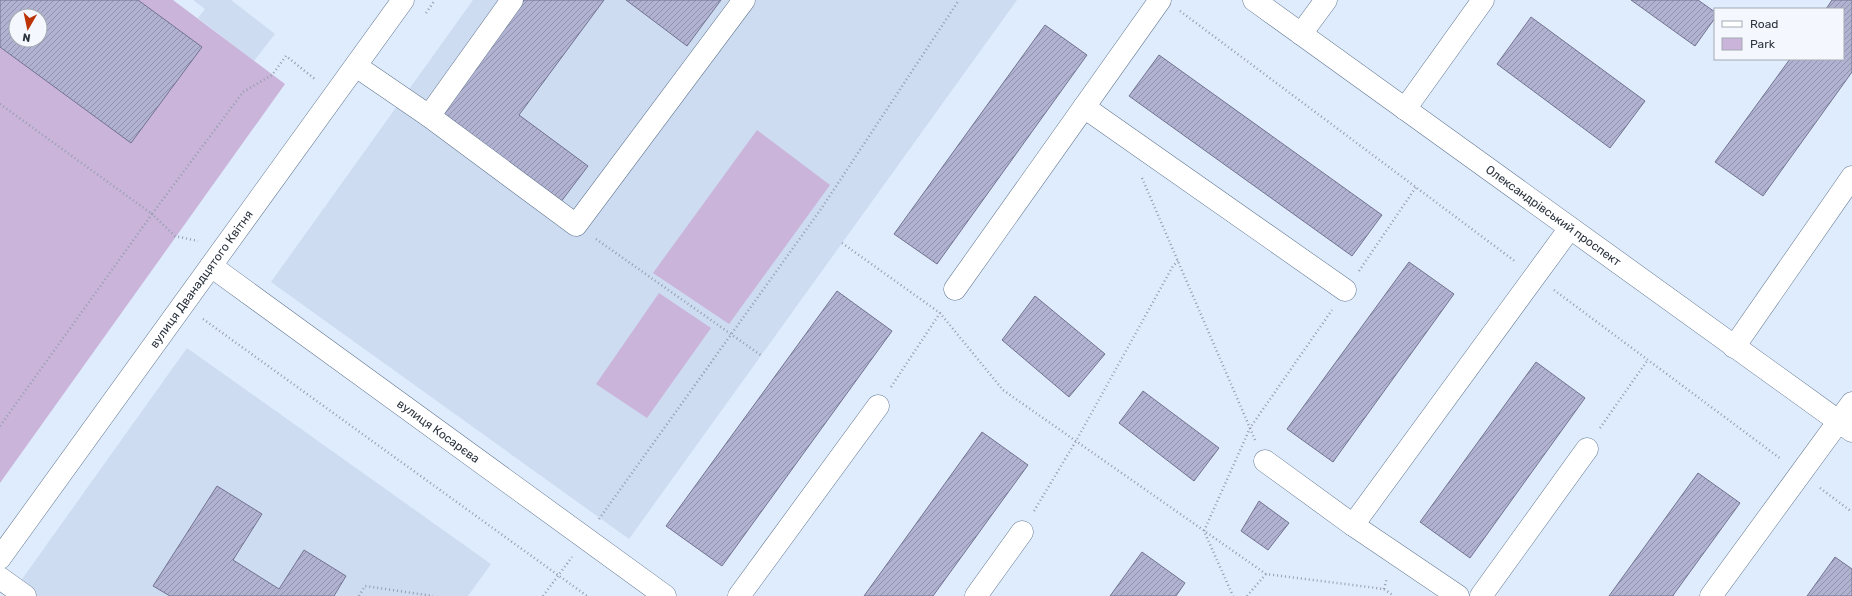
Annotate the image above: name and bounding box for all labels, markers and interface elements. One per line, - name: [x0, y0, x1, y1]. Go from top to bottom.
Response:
- north arrow: [8, 8, 48, 48]
- legend: [1714, 8, 1844, 60]
- text: Road: [1750, 17, 1778, 31]
- text: N: [22, 30, 31, 44]
- text: Park: [1750, 37, 1776, 51]
- street label: Олександрівський проспект: [1483, 162, 1624, 269]
- street label: вулиця Дванадцятого Квітня: [147, 208, 256, 351]
- street label: вулиця Косарєва: [394, 397, 482, 466]

